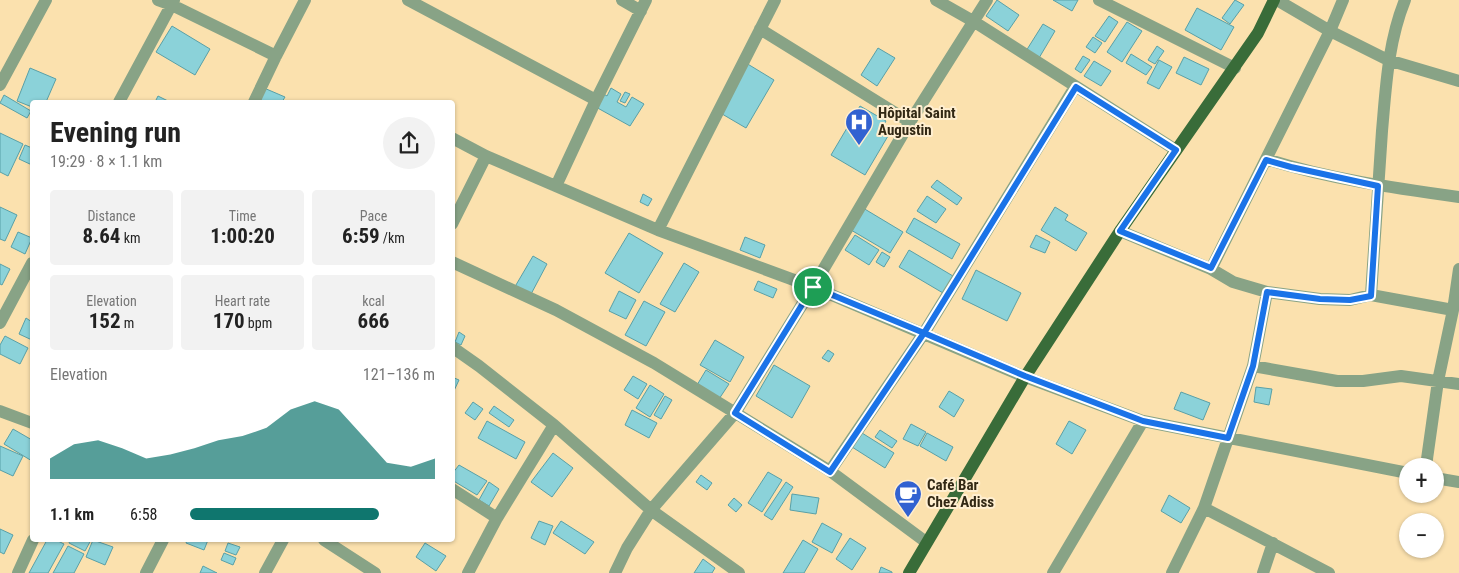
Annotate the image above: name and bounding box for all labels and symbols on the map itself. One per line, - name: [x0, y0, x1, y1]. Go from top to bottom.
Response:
- place label: Hôpital Saint Augustin: [878, 104, 956, 139]
- hospital icon: Hôpital Saint Augustin: [844, 107, 874, 146]
- pin: [792, 266, 834, 308]
- place label: Café Bar Chez Adiss: [927, 476, 994, 511]
- cafe icon: Café Bar Chez Adiss: [893, 479, 923, 518]

